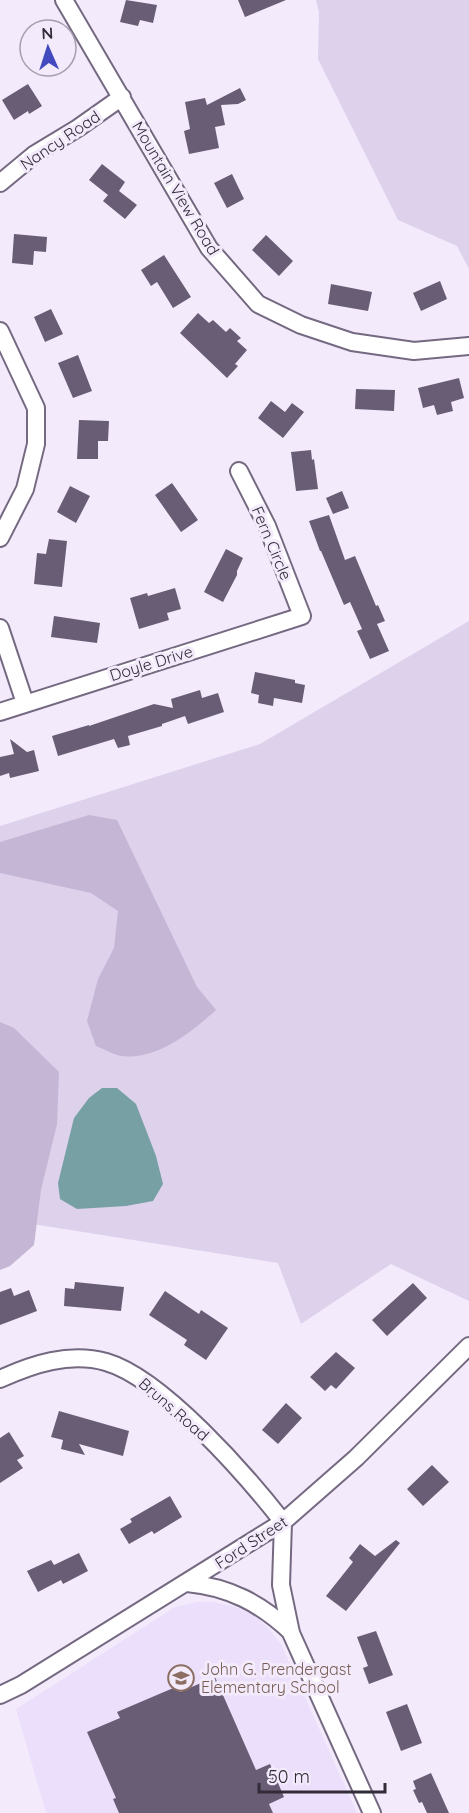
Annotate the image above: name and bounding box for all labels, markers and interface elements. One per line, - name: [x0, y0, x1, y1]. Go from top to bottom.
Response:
- north arrow: [18, 18, 78, 78]
- text: N: [41, 23, 54, 43]
- street label: Nancy Road: [16, 106, 104, 174]
- street label: Mountain View Road: [128, 117, 224, 259]
- street label: Fern Circle: [248, 503, 296, 583]
- street label: Doyle Drive: [107, 641, 195, 685]
- street label: Bruns Road: [135, 1373, 213, 1445]
- street label: Ford Street: [211, 1511, 291, 1573]
- place label: John G. Prendergast Elementary School: [201, 1659, 352, 1697]
- school or university icon: John G. Prendergast Elementary School: [166, 1663, 196, 1693]
- scale bar: [259, 1756, 385, 1794]
- text: 50 m: [268, 1765, 310, 1788]

